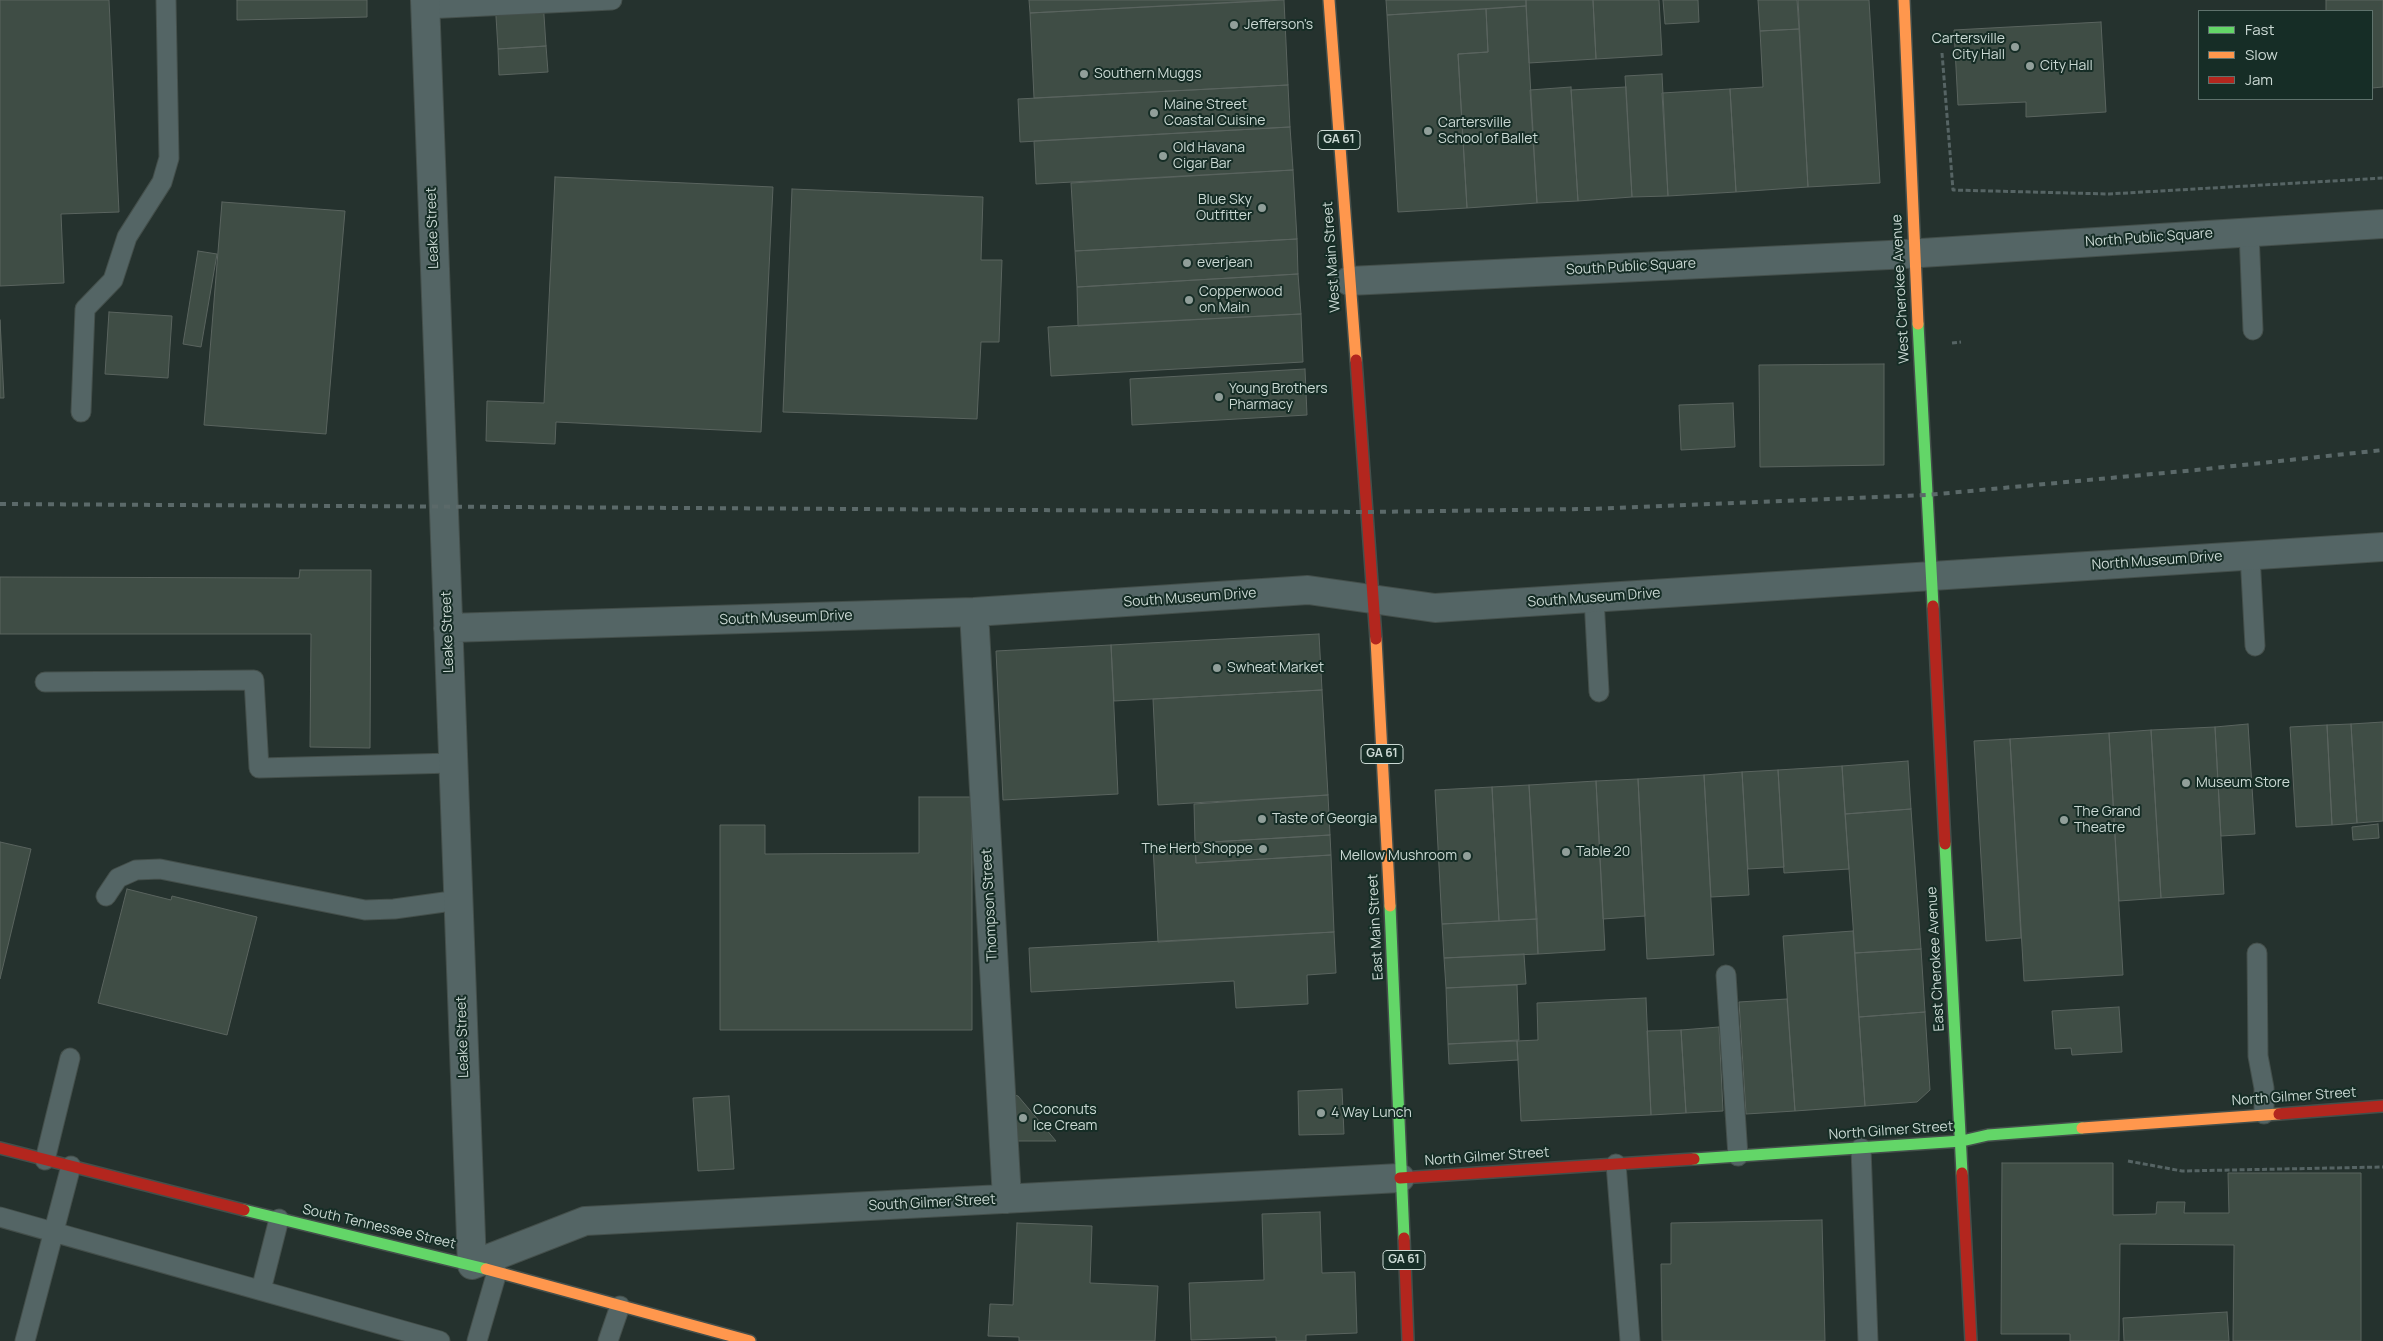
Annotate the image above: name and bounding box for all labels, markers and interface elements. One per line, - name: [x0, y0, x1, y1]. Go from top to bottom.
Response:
- legend: [2198, 10, 2373, 100]
- place label: Jefferson's: [1244, 17, 1313, 33]
- marker: Jefferson's: [1228, 19, 1240, 31]
- text: Fast: [2245, 19, 2274, 40]
- place label: Cartersville City Hall: [1932, 31, 2005, 64]
- marker: Cartersville City Hall: [2009, 41, 2021, 53]
- text: Slow: [2245, 44, 2278, 65]
- place label: City Hall: [2040, 58, 2093, 74]
- marker: City Hall: [2024, 60, 2036, 72]
- place label: Southern Muggs: [1094, 66, 1202, 82]
- marker: Southern Muggs: [1078, 68, 1090, 80]
- text: Jam: [2245, 69, 2273, 90]
- place label: Maine Street Coastal Cuisine: [1164, 97, 1266, 130]
- marker: Maine Street Coastal Cuisine: [1148, 107, 1160, 119]
- place label: Cartersville School of Ballet: [1438, 115, 1538, 148]
- marker: Cartersville School of Ballet: [1422, 125, 1434, 137]
- road number: GA 61: [1318, 130, 1360, 150]
- place label: Old Havana Cigar Bar: [1173, 140, 1245, 172]
- marker: Old Havana Cigar Bar: [1157, 150, 1169, 162]
- street label: Leake Street: [423, 187, 443, 269]
- place label: Blue Sky Outfitter: [1196, 192, 1252, 224]
- street label: West Main Street: [1320, 201, 1344, 313]
- marker: Blue Sky Outfitter: [1256, 202, 1268, 214]
- street label: West Cherokee Avenue: [1889, 214, 1913, 364]
- street label: North Public Square: [2085, 225, 2213, 251]
- place label: everjean: [1197, 255, 1253, 271]
- street label: South Public Square: [1566, 255, 1696, 279]
- marker: everjean: [1181, 257, 1193, 269]
- place label: Copperwood on Main: [1199, 284, 1282, 316]
- marker: Copperwood on Main: [1183, 294, 1195, 306]
- place label: Young Brothers Pharmacy: [1229, 381, 1328, 414]
- marker: Young Brothers Pharmacy: [1213, 391, 1225, 403]
- street label: North Museum Drive: [2091, 548, 2223, 574]
- street label: South Museum Drive: [1123, 585, 1257, 611]
- street label: South Museum Drive: [1527, 585, 1661, 611]
- street label: Leake Street: [438, 591, 458, 673]
- street label: South Museum Drive: [719, 607, 853, 629]
- place label: Swheat Market: [1227, 660, 1324, 676]
- marker: Swheat Market: [1211, 662, 1223, 674]
- road number: GA 61: [1361, 744, 1403, 764]
- place label: Museum Store: [2196, 775, 2290, 791]
- marker: Museum Store: [2180, 777, 2192, 789]
- place label: The Grand Theatre: [2074, 804, 2141, 836]
- place label: Taste of Georgia: [1272, 811, 1377, 827]
- marker: Taste of Georgia: [1256, 813, 1268, 825]
- marker: The Grand Theatre: [2058, 814, 2070, 826]
- place label: The Herb Shoppe: [1141, 841, 1253, 857]
- marker: The Herb Shoppe: [1257, 843, 1269, 855]
- place label: Table 20: [1576, 844, 1630, 860]
- marker: Table 20: [1560, 846, 1572, 858]
- street label: Thompson Street: [979, 848, 1001, 962]
- place label: Mellow Mushroom: [1340, 848, 1457, 864]
- marker: Mellow Mushroom: [1461, 850, 1473, 862]
- street label: East Main Street: [1365, 873, 1387, 981]
- street label: East Cherokee Avenue: [1924, 886, 1948, 1032]
- street label: Leake Street: [453, 996, 473, 1078]
- street label: North Gilmer Street: [2231, 1084, 2357, 1110]
- place label: Coconuts Ice Cream: [1033, 1102, 1097, 1134]
- place label: 4 Way Lunch: [1331, 1105, 1412, 1121]
- marker: 4 Way Lunch: [1315, 1107, 1327, 1119]
- marker: Coconuts Ice Cream: [1017, 1112, 1029, 1124]
- street label: North Gilmer Street: [1828, 1118, 1954, 1144]
- street label: North Gilmer Street: [1424, 1144, 1550, 1170]
- street label: South Gilmer Street: [868, 1191, 996, 1215]
- street label: South Tennessee Street: [301, 1201, 457, 1253]
- road number: GA 61: [1383, 1250, 1425, 1270]

